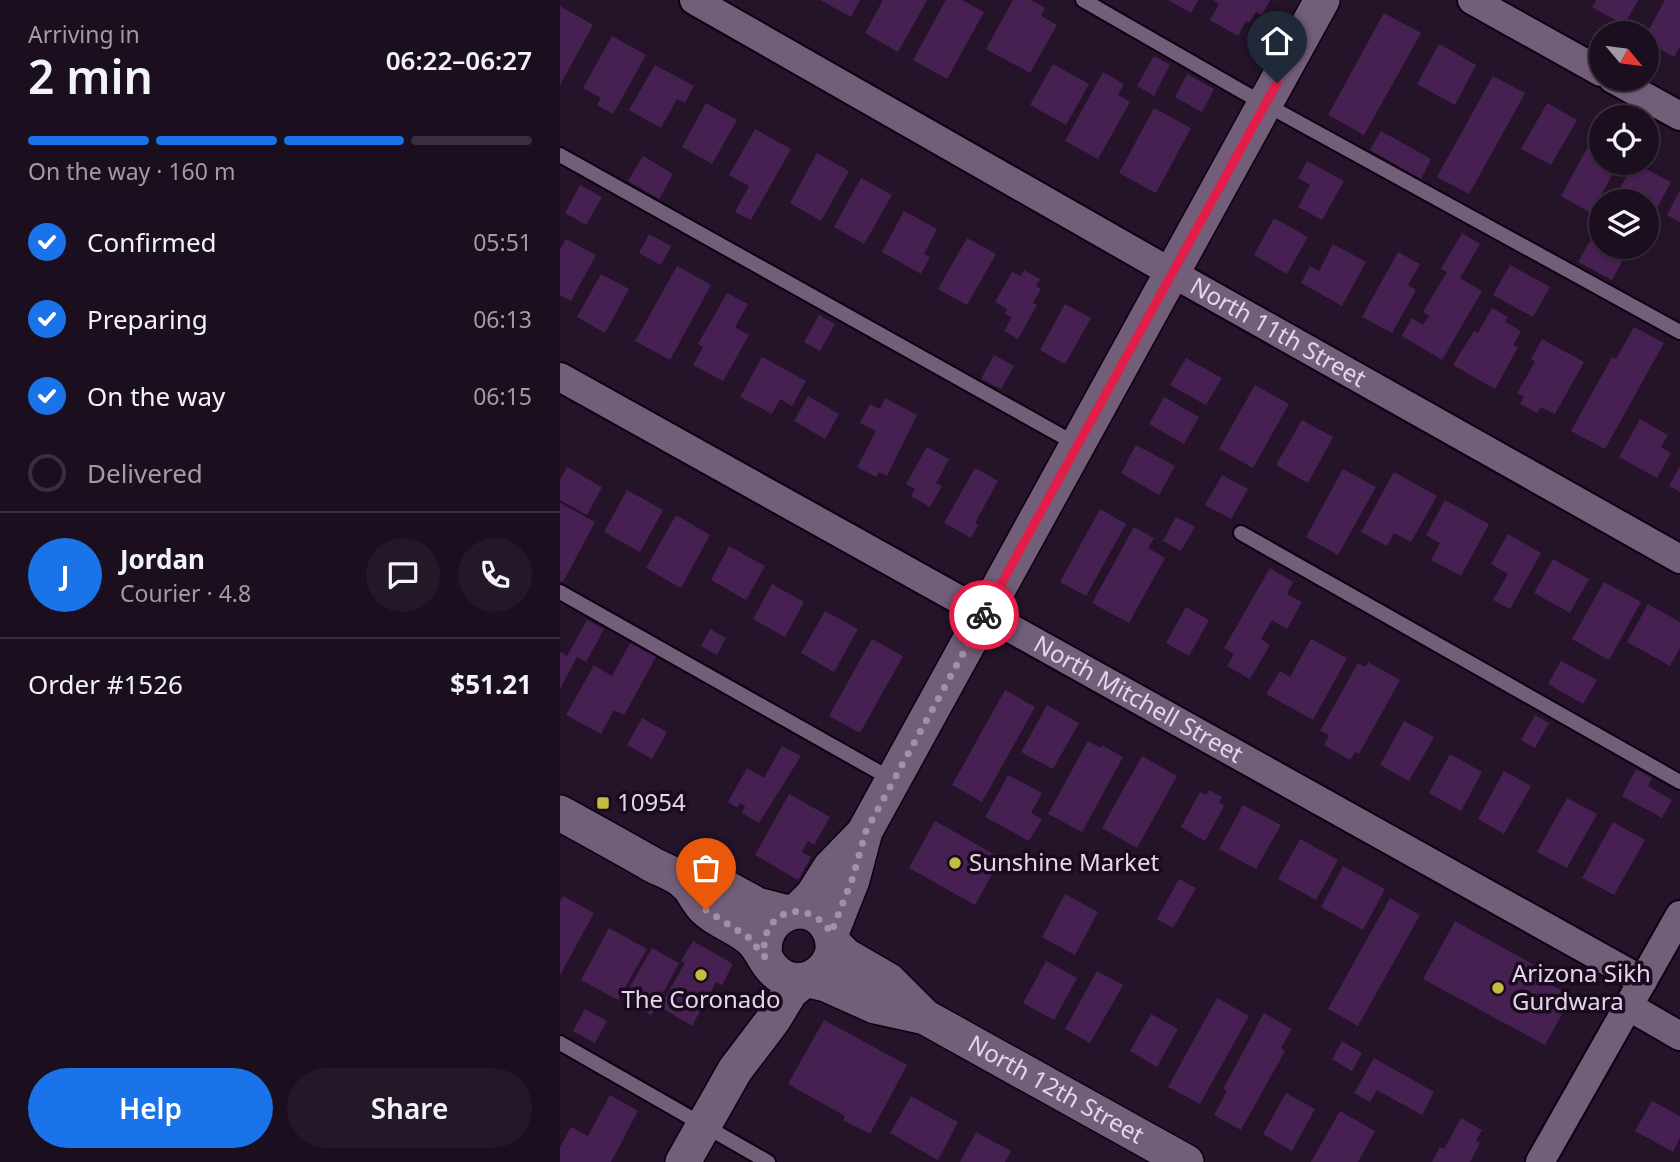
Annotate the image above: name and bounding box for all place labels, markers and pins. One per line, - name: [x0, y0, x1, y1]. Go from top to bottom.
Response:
- pin: [1247, 11, 1307, 83]
- place label: 10954: [617, 785, 686, 818]
- marker: 10954: [595, 795, 611, 811]
- pin: [676, 838, 736, 910]
- place label: Sunshine Market: [969, 845, 1159, 878]
- marker: Sunshine Market: [947, 855, 963, 871]
- place label: Arizona Sikh Gurdwara: [1512, 956, 1651, 1017]
- marker: The Coronado: [693, 967, 709, 983]
- marker: Arizona Sikh Gurdwara: [1490, 980, 1506, 996]
- place label: The Coronado: [621, 982, 781, 1015]

